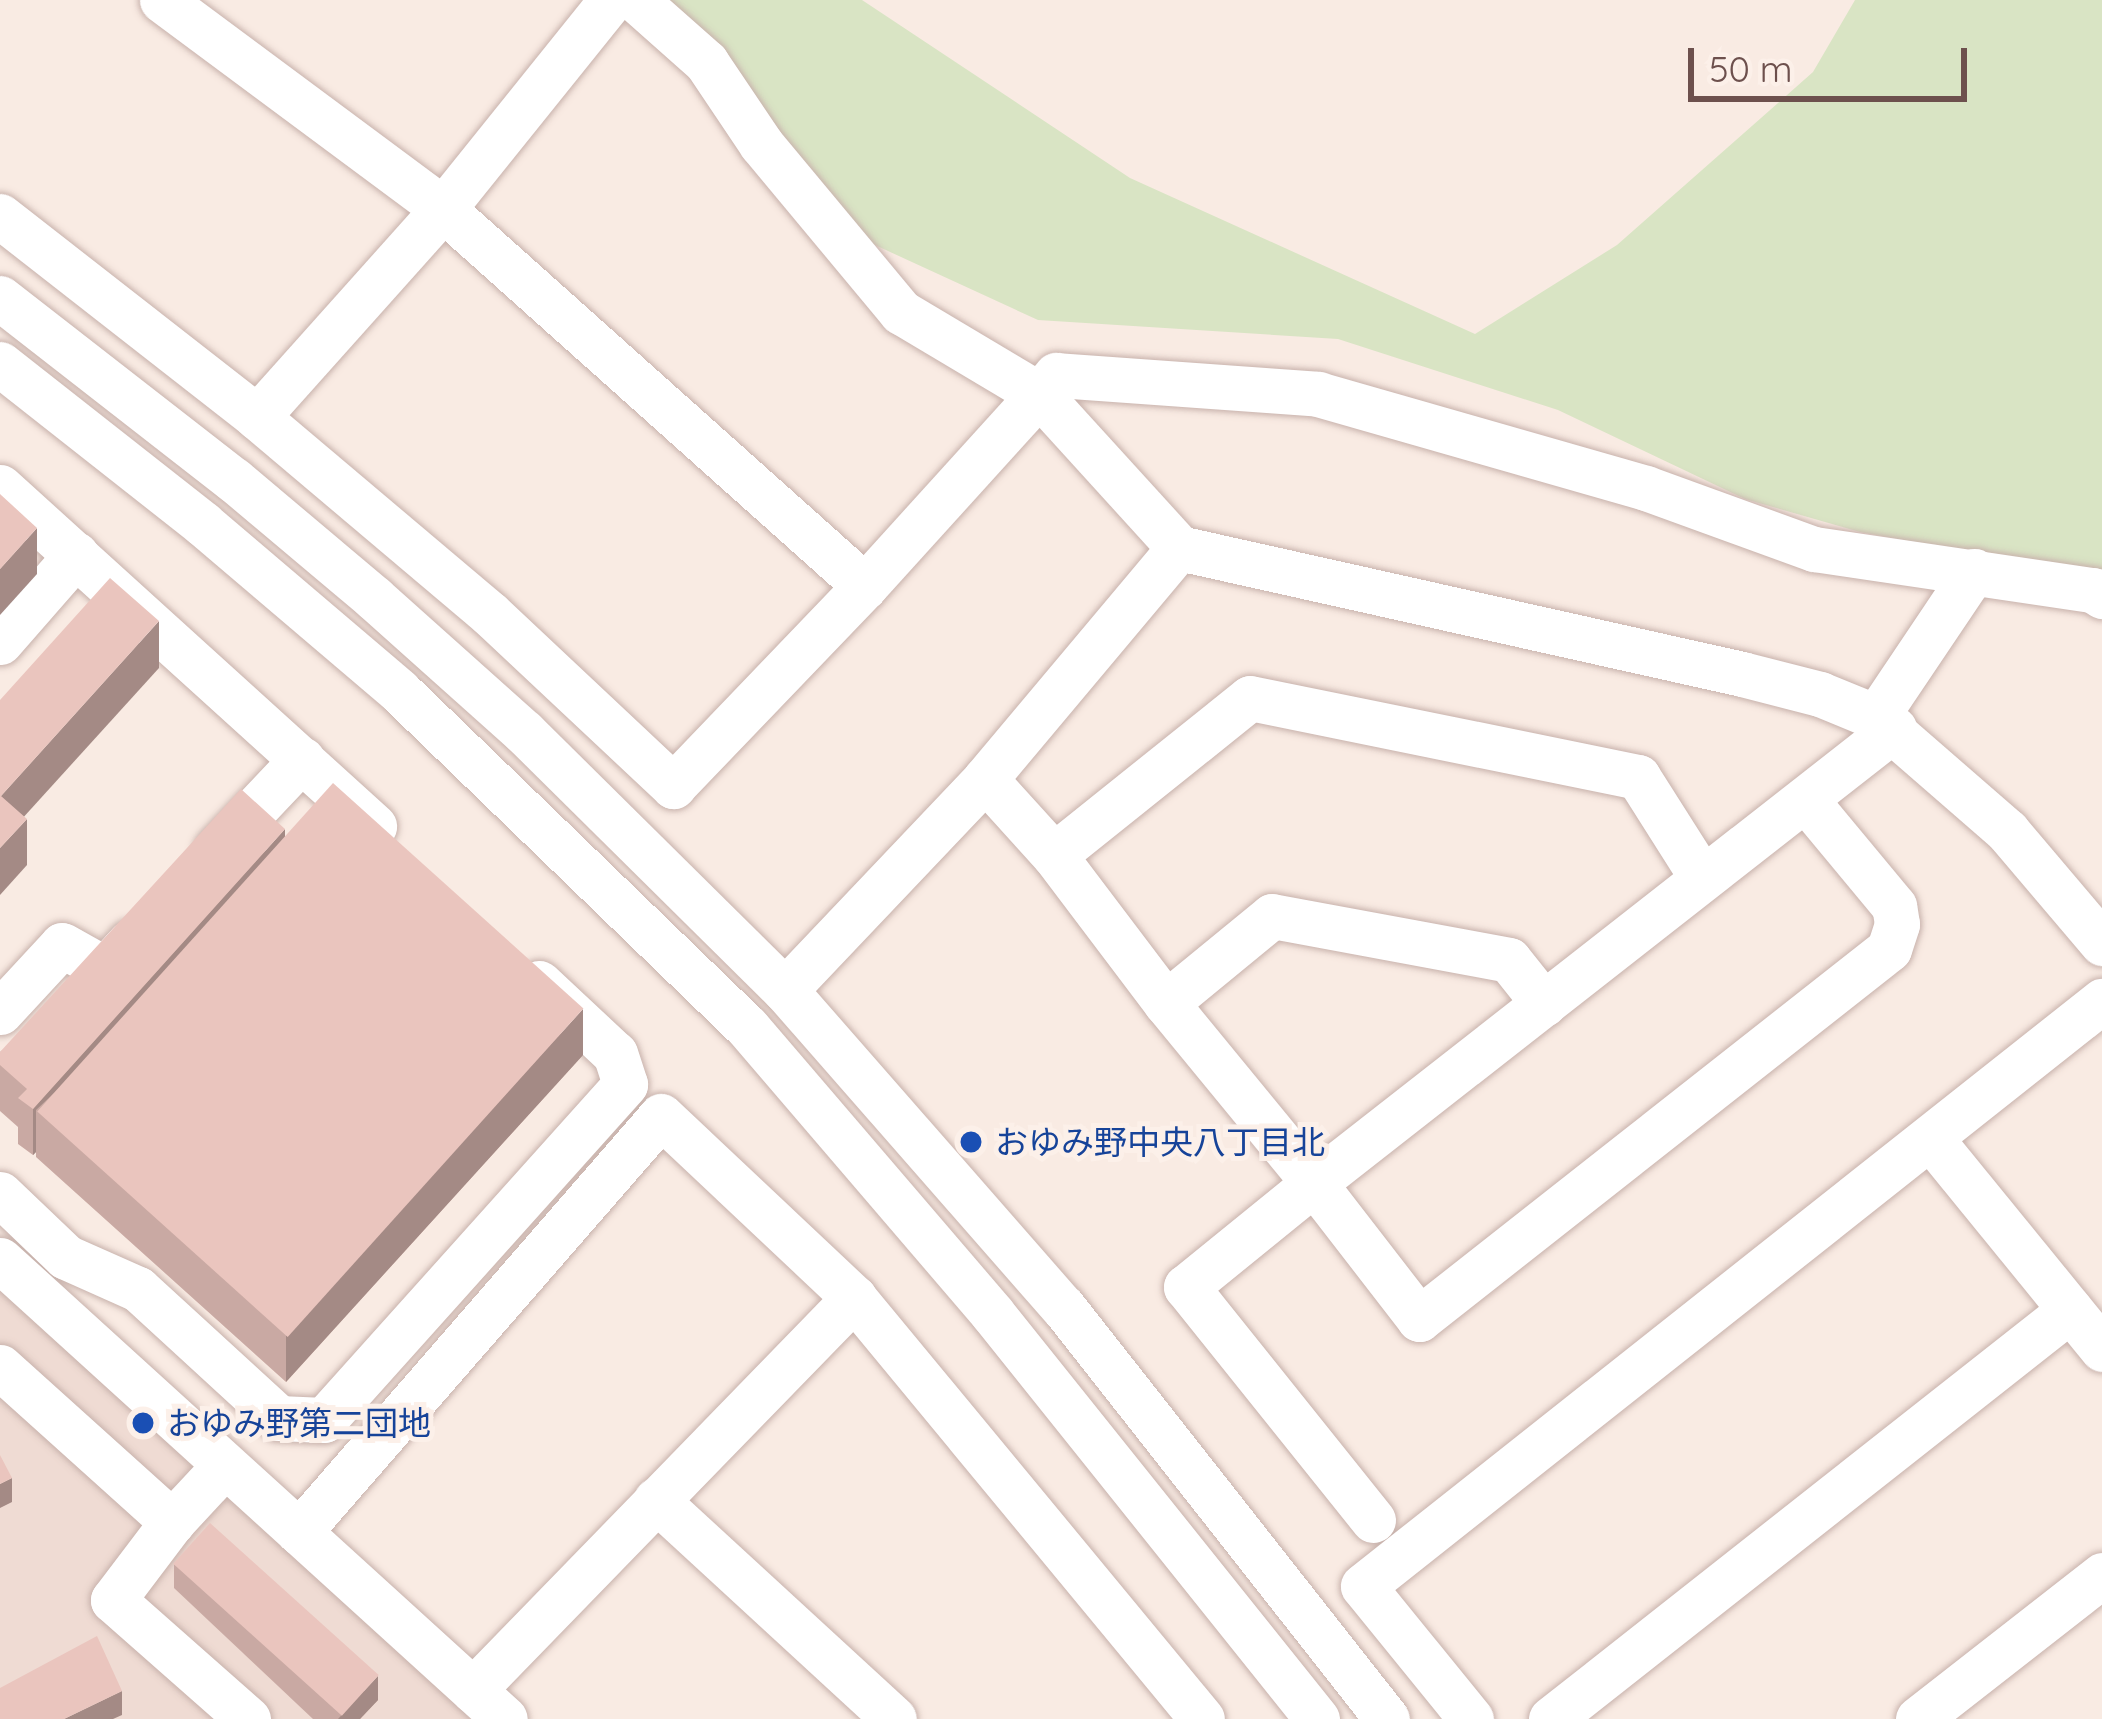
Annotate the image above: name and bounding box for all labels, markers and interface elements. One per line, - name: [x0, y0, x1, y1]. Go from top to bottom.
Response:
- scale bar: [1694, 24, 1973, 98]
- text: 50 m: [1709, 46, 1793, 91]
- place label: おゆみ野中央八丁目北: [995, 1122, 1325, 1162]
- marker: おゆみ野中央八丁目北: [958, 1129, 984, 1155]
- place label: おゆみ野第二団地: [167, 1403, 431, 1443]
- marker: おゆみ野第二団地: [130, 1410, 156, 1436]

